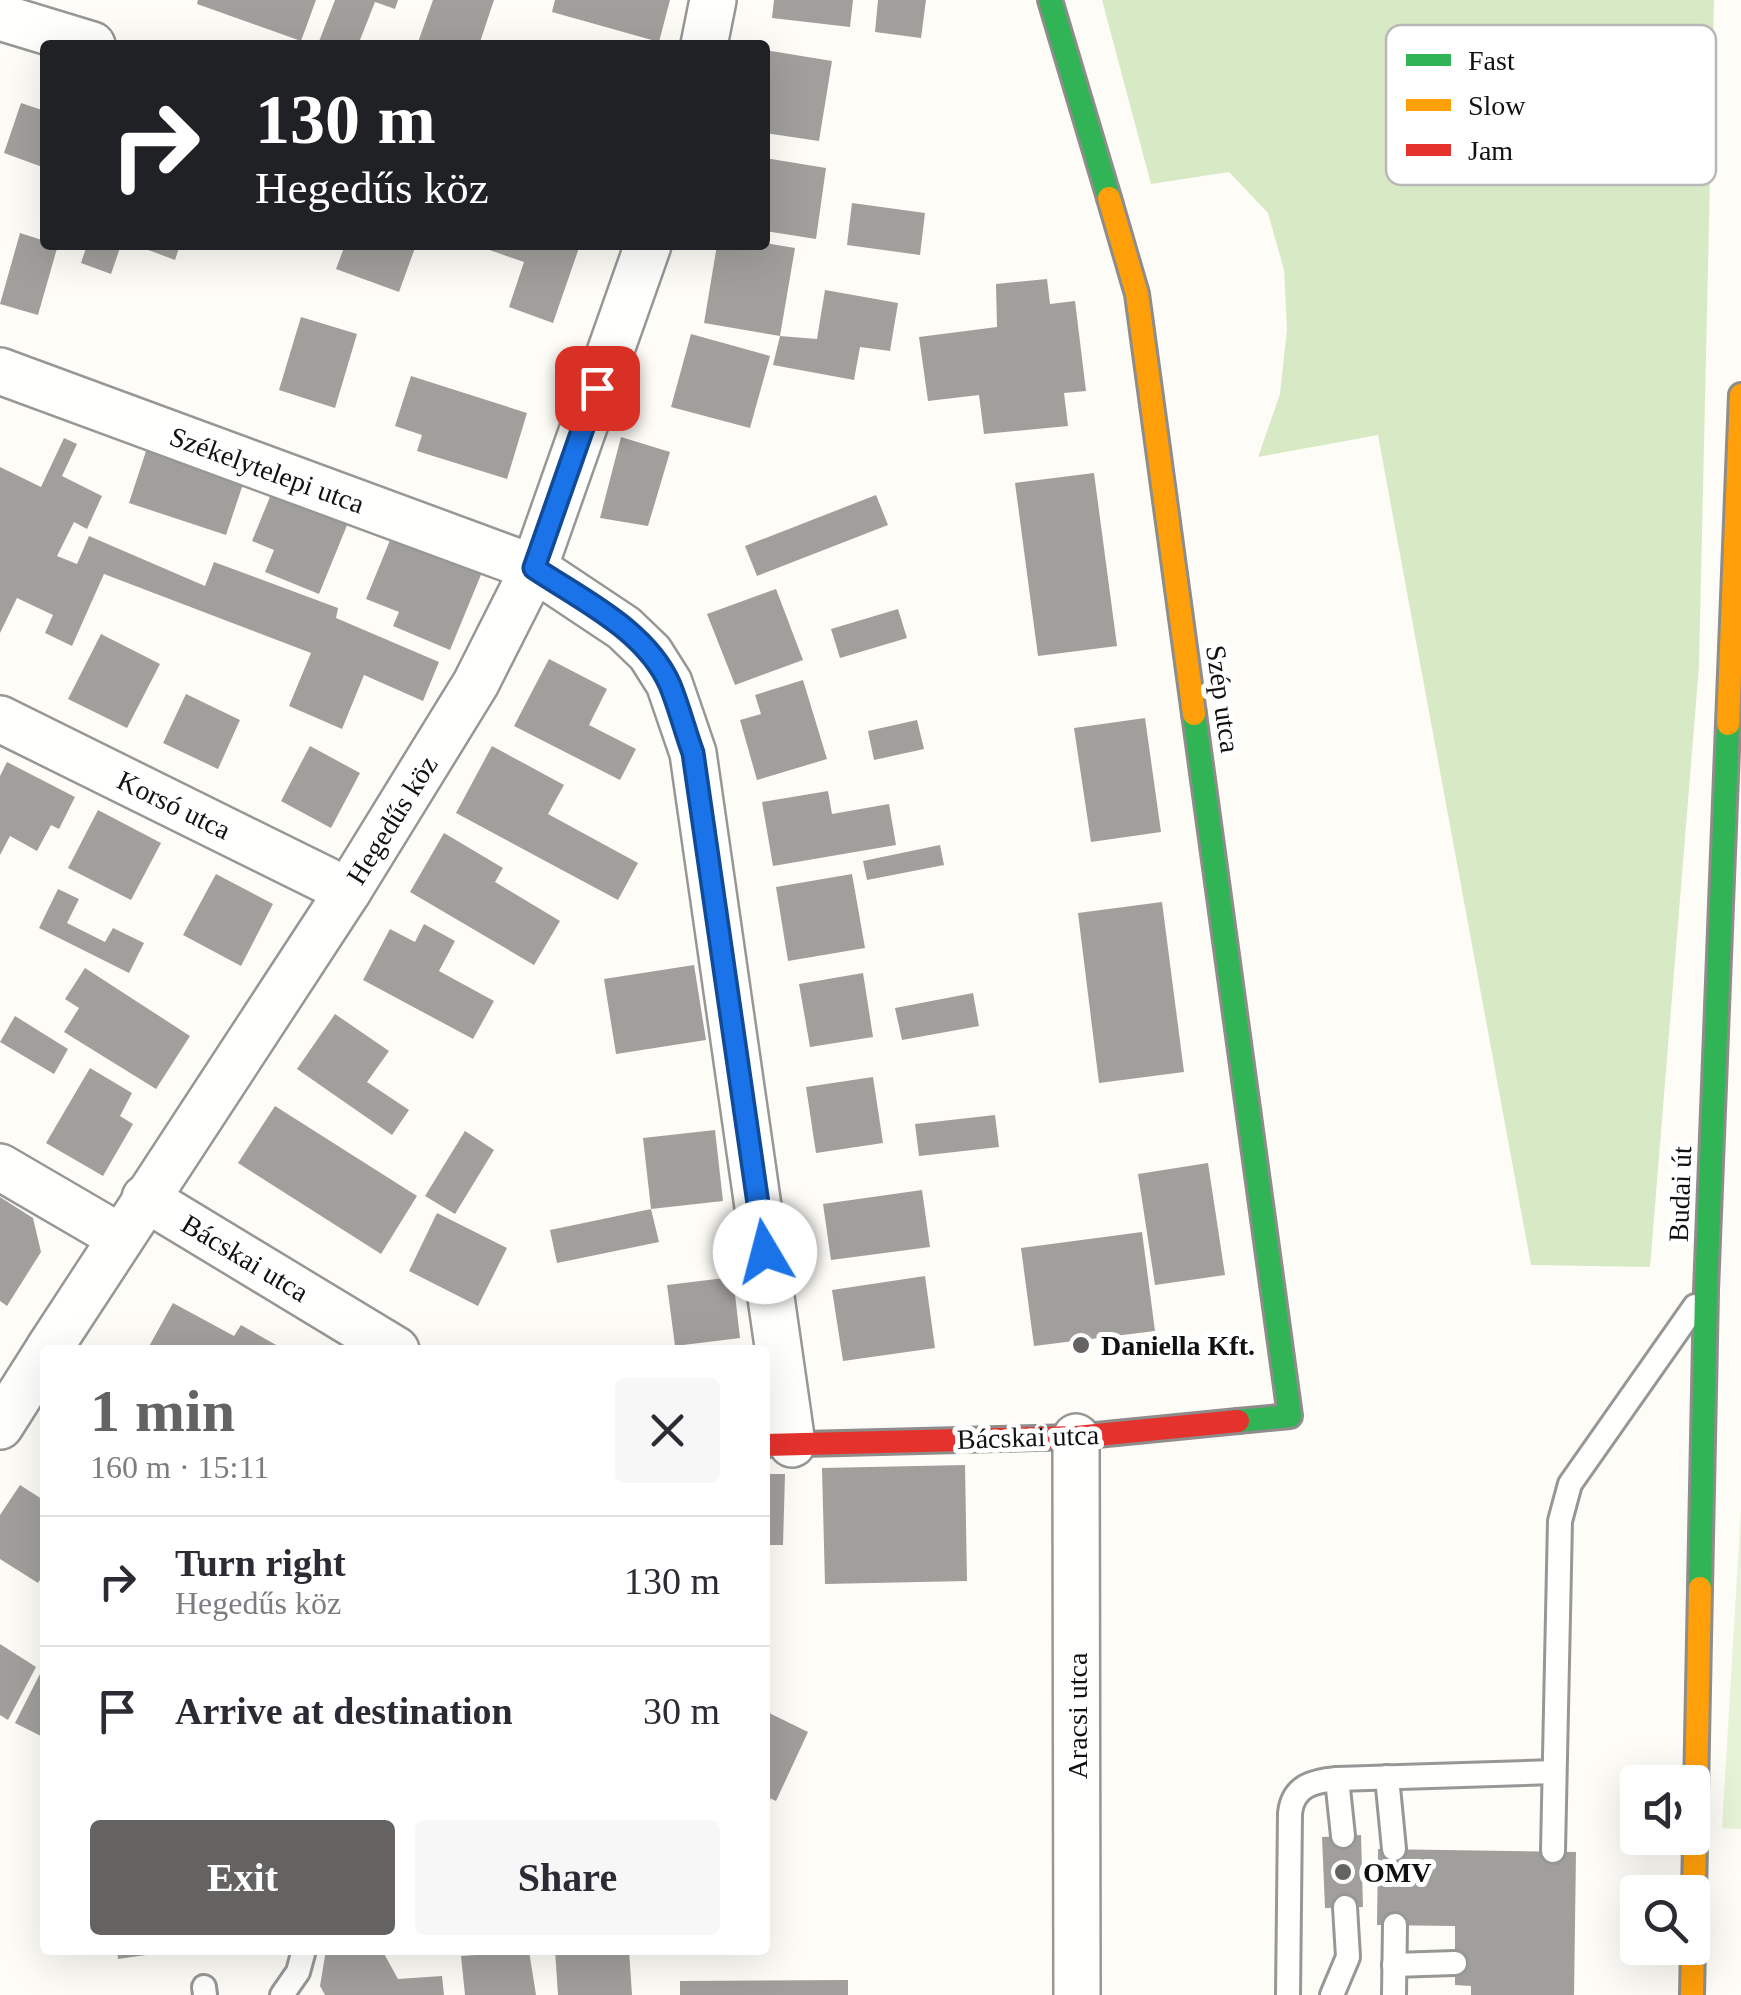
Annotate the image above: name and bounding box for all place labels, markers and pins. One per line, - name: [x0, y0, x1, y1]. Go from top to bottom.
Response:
- pin: [555, 346, 640, 431]
- place label: Daniella Kft.: [1101, 1330, 1255, 1361]
- marker: Daniella Kft.: [1070, 1334, 1092, 1356]
- place label: OMV: [1363, 1857, 1431, 1888]
- marker: OMV: [1332, 1861, 1354, 1883]

